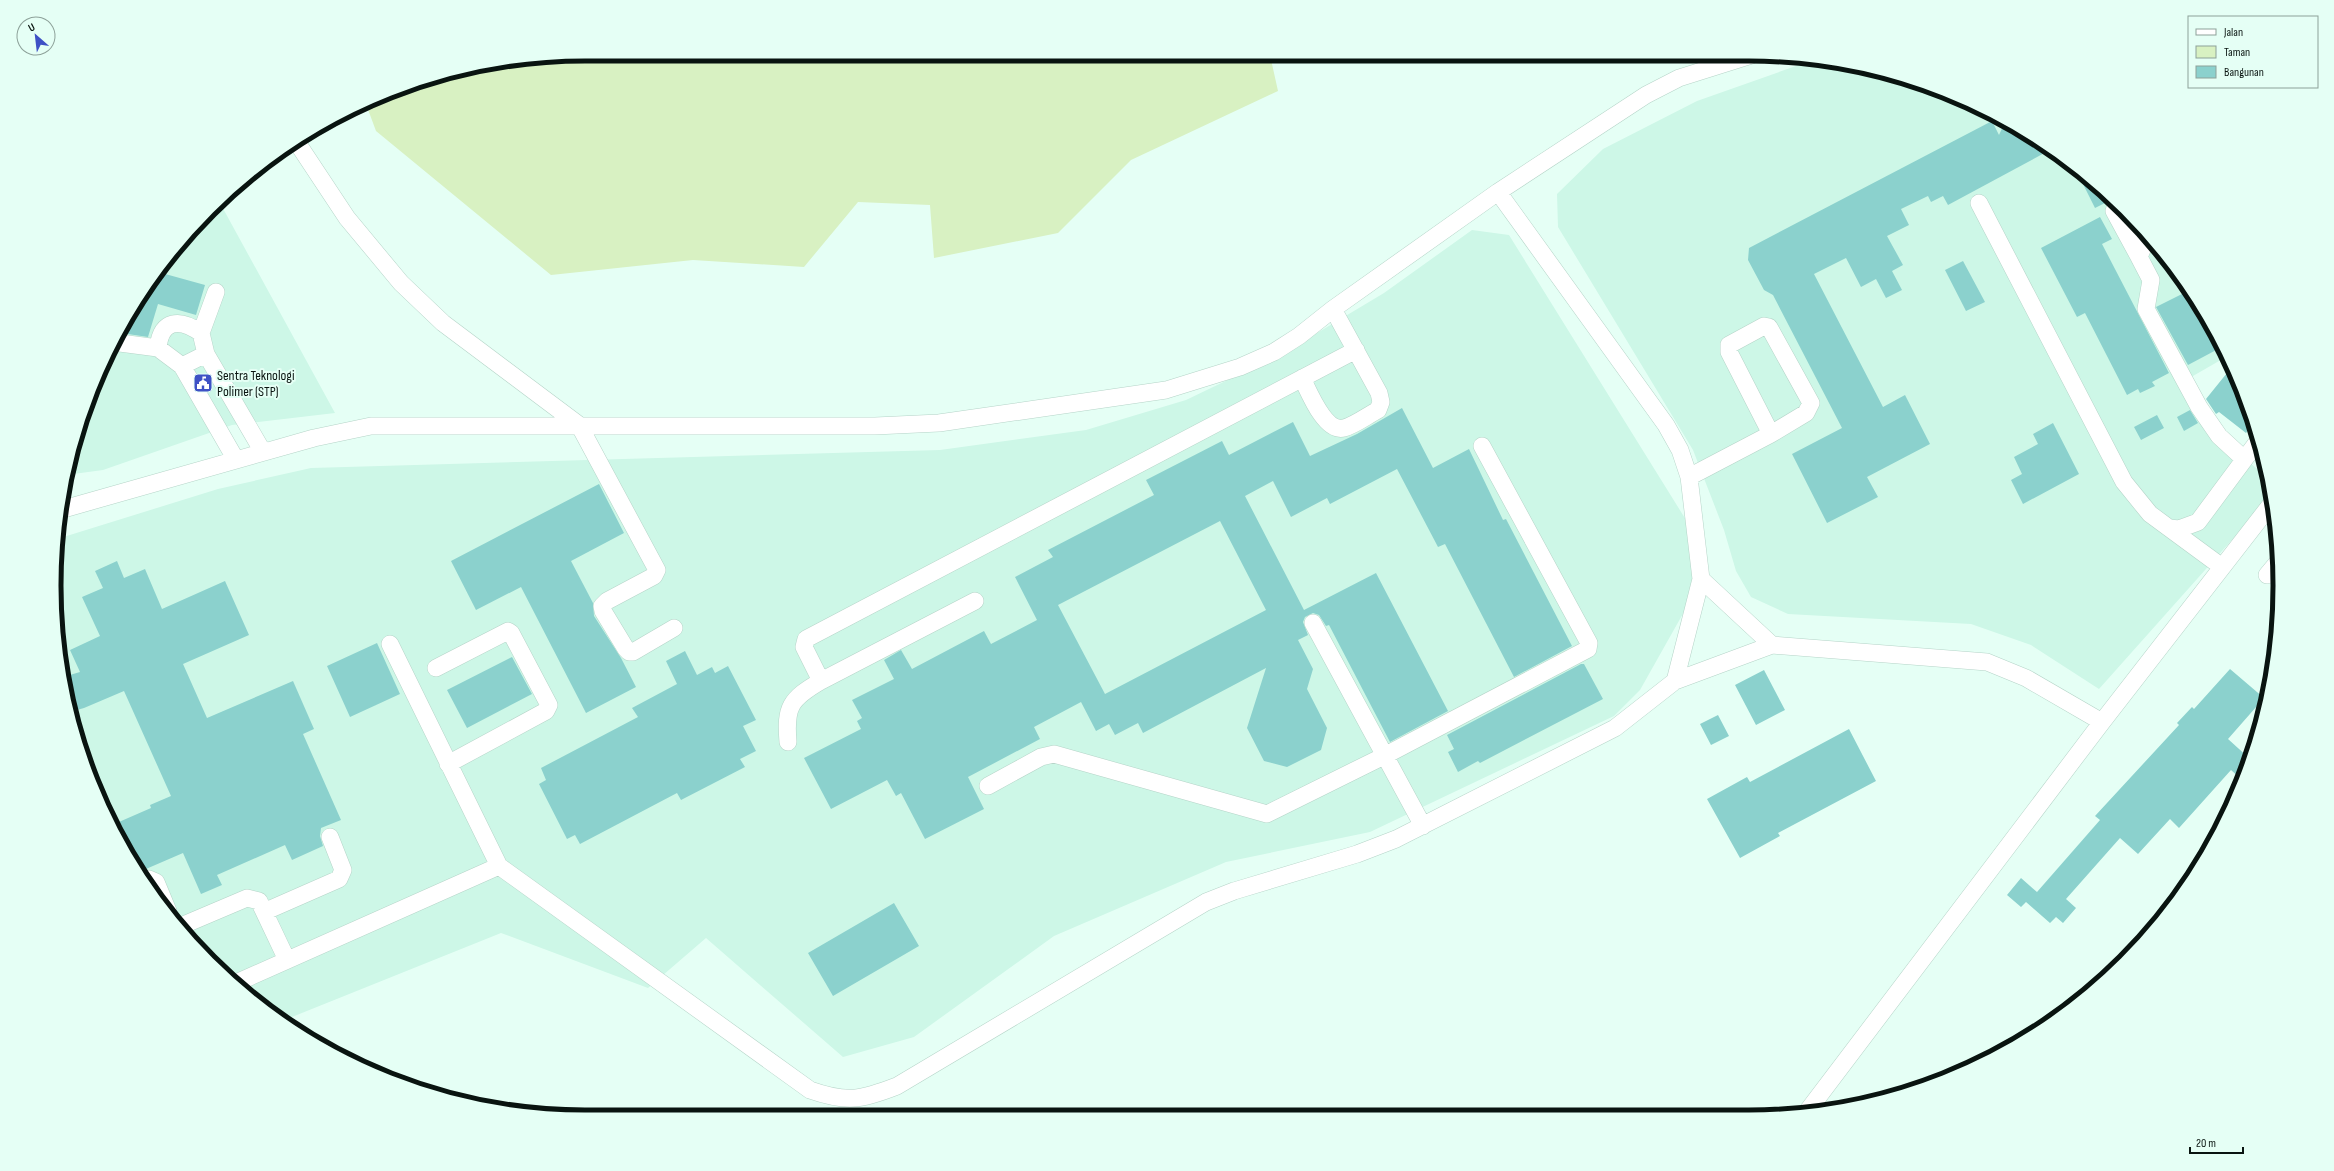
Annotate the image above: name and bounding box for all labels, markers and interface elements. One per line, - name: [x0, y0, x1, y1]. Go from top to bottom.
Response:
- north arrow: [16, 16, 56, 56]
- legend: [2188, 16, 2318, 88]
- text: U: [26, 20, 37, 35]
- text: Jalan: [2223, 25, 2243, 40]
- text: Taman: [2224, 45, 2250, 60]
- text: Bangunan: [2224, 65, 2264, 80]
- place label: Sentra Teknologi Polimer (STP): [217, 367, 295, 400]
- public building icon: Sentra Teknologi Polimer (STP): [192, 372, 214, 394]
- scale bar: [2190, 1129, 2243, 1155]
- text: 20 m: [2196, 1136, 2216, 1151]

